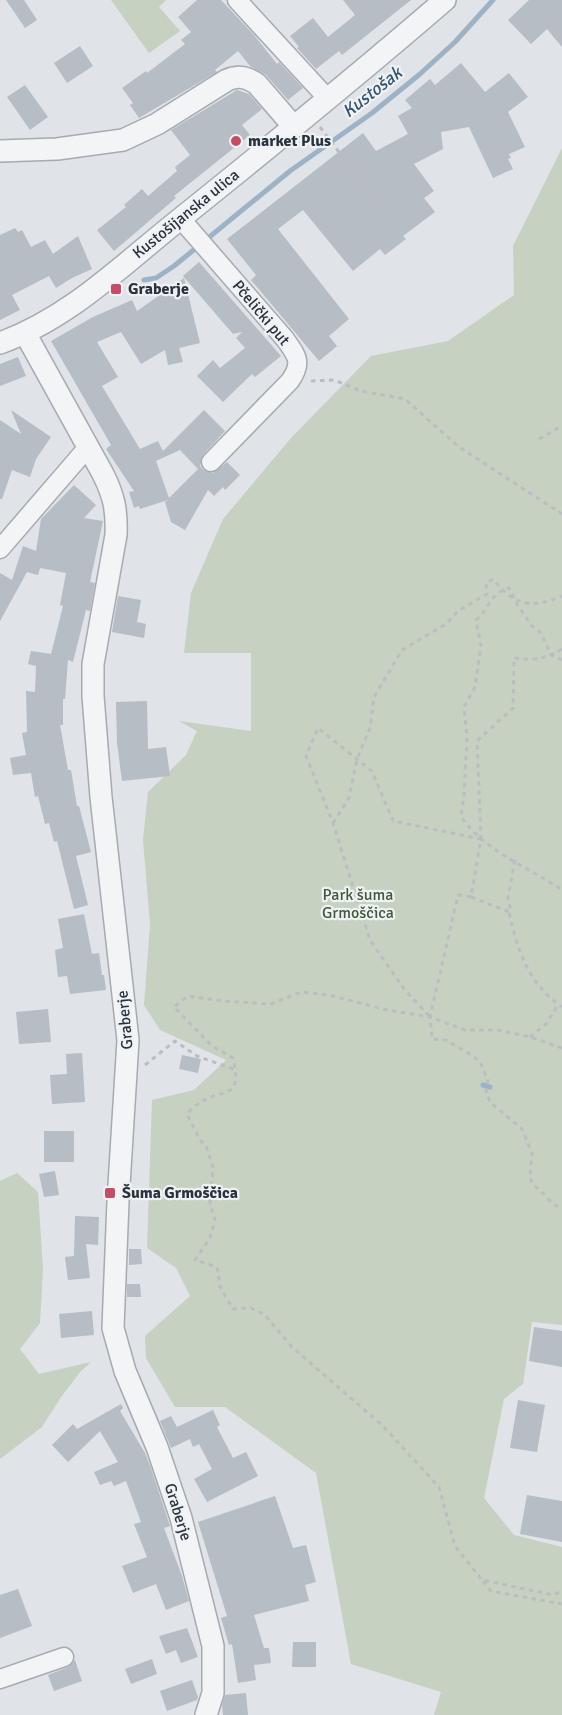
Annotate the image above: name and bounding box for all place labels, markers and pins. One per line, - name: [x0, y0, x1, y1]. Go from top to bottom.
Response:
- place label: market Plus: [248, 131, 331, 151]
- marker: market Plus: [229, 134, 243, 148]
- place label: Graberje: [128, 279, 189, 299]
- marker: Graberje: [109, 282, 123, 296]
- place label: Šuma Grmoščica: [122, 1183, 238, 1203]
- marker: Šuma Grmoščica: [103, 1186, 117, 1200]

